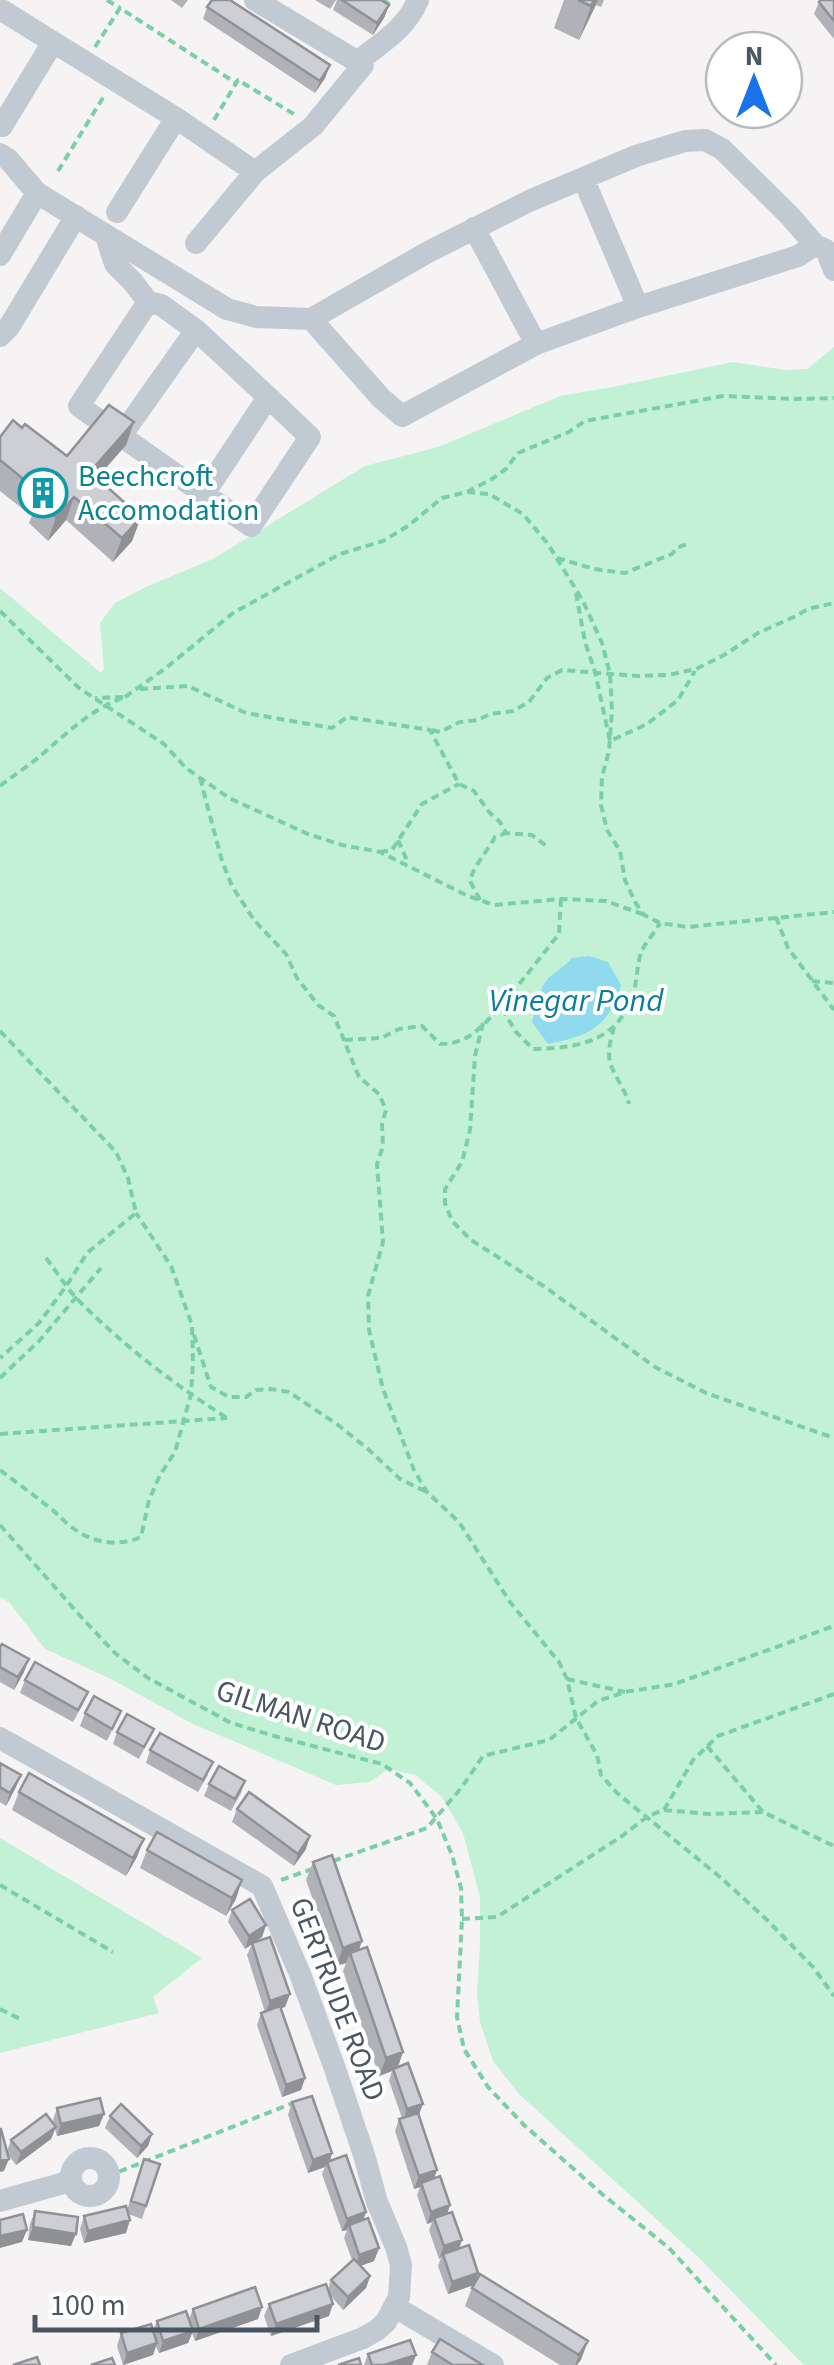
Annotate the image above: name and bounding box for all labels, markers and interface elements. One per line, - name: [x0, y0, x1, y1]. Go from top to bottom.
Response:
- north arrow: [704, 30, 804, 130]
- text: N: [745, 36, 763, 76]
- place label: Beechcroft Accomodation: [78, 455, 259, 532]
- building icon: Beechcroft Accomodation: [17, 467, 69, 519]
- water label: Vinegar Pond: [489, 978, 664, 1024]
- street label: GILMAN ROAD: [211, 1669, 391, 1764]
- street label: GERTRUDE ROAD: [279, 1891, 396, 2107]
- scale bar: [35, 2270, 318, 2332]
- text: 100 m: [50, 2284, 126, 2327]

